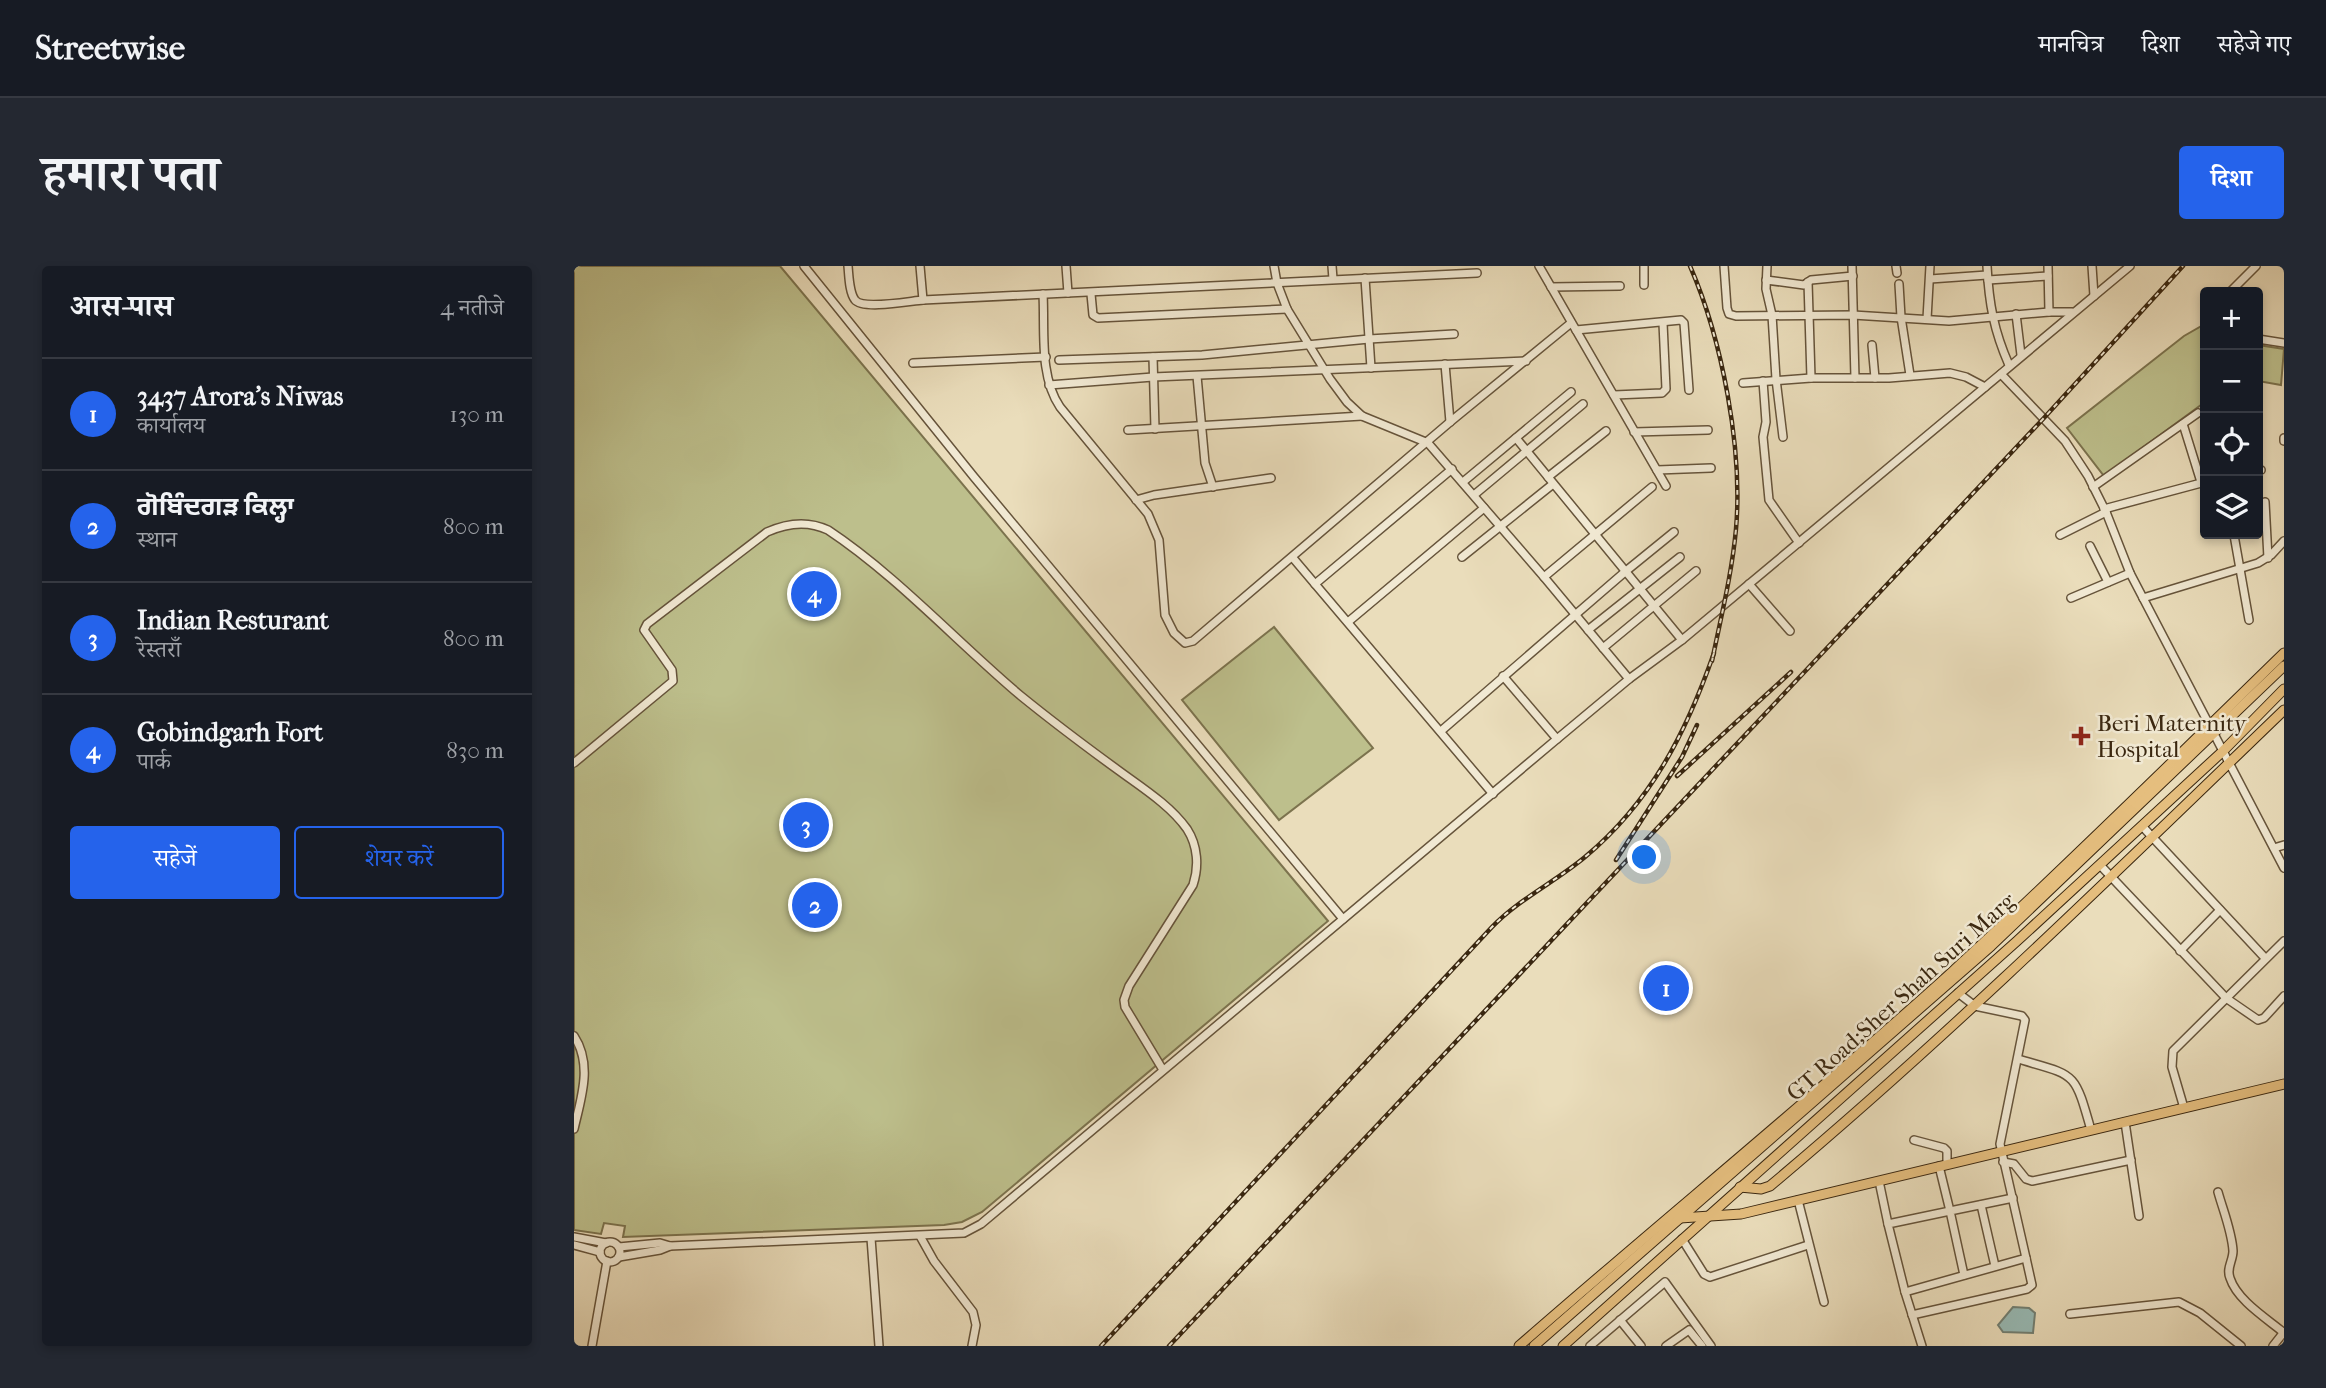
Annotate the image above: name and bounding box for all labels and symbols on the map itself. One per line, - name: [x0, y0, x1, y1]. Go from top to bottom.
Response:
- pin: 4: [791, 568, 837, 620]
- place label: Beri Maternity Hospital: [2097, 710, 2247, 763]
- marker: Beri Maternity Hospital: [2071, 726, 2091, 746]
- pin: 3: [783, 799, 829, 851]
- your location: [1627, 840, 1661, 874]
- pin: 2: [792, 879, 838, 931]
- street label: GT Road;Sher Shah Suri Marg: [1781, 887, 2021, 1107]
- pin: 1: [1643, 962, 1689, 1014]

